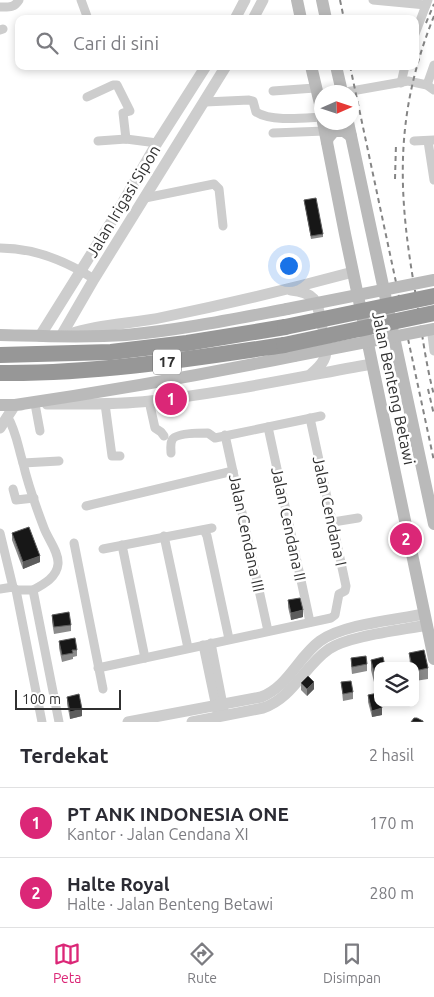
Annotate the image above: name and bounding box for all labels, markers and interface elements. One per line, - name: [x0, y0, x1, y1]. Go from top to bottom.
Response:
- search box: [15, 15, 419, 70]
- icon: search: [33, 29, 61, 57]
- text: Cari di sini: [73, 32, 159, 54]
- north arrow: [314, 85, 359, 130]
- street label: Jalan Irigasi Sipon: [82, 142, 164, 260]
- your location: [276, 253, 302, 279]
- street label: Jalan Benteng Betawi: [369, 310, 419, 466]
- road number: 17: [153, 350, 181, 374]
- pin: 1: [155, 380, 187, 418]
- street label: Jalan Cendana I: [310, 454, 350, 568]
- street label: Jalan Cendana II: [268, 465, 310, 583]
- street label: Jalan Cendana III: [226, 472, 268, 594]
- pin: 2: [390, 520, 422, 558]
- map controls: [374, 662, 419, 707]
- button: layers: [374, 662, 419, 707]
- scale bar: [15, 687, 121, 710]
- text: 100 m: [22, 691, 61, 707]
- text: Terdekat: [20, 743, 108, 767]
- text: 2 hasil: [369, 746, 414, 764]
- text: PT ANK INDONESIA ONE: [67, 803, 289, 825]
- text: 1: [31, 814, 41, 832]
- text: 170 m: [369, 814, 414, 832]
- text: Kantor · Jalan Cendana XI: [67, 825, 249, 843]
- text: Halte Royal: [67, 873, 170, 895]
- text: 2: [31, 884, 41, 902]
- text: 280 m: [369, 884, 414, 902]
- text: Halte · Jalan Benteng Betawi: [67, 895, 273, 913]
- tab: Peta: [53, 940, 81, 986]
- tab: Rute: [187, 940, 217, 986]
- tab: Disimpan: [323, 940, 381, 986]

